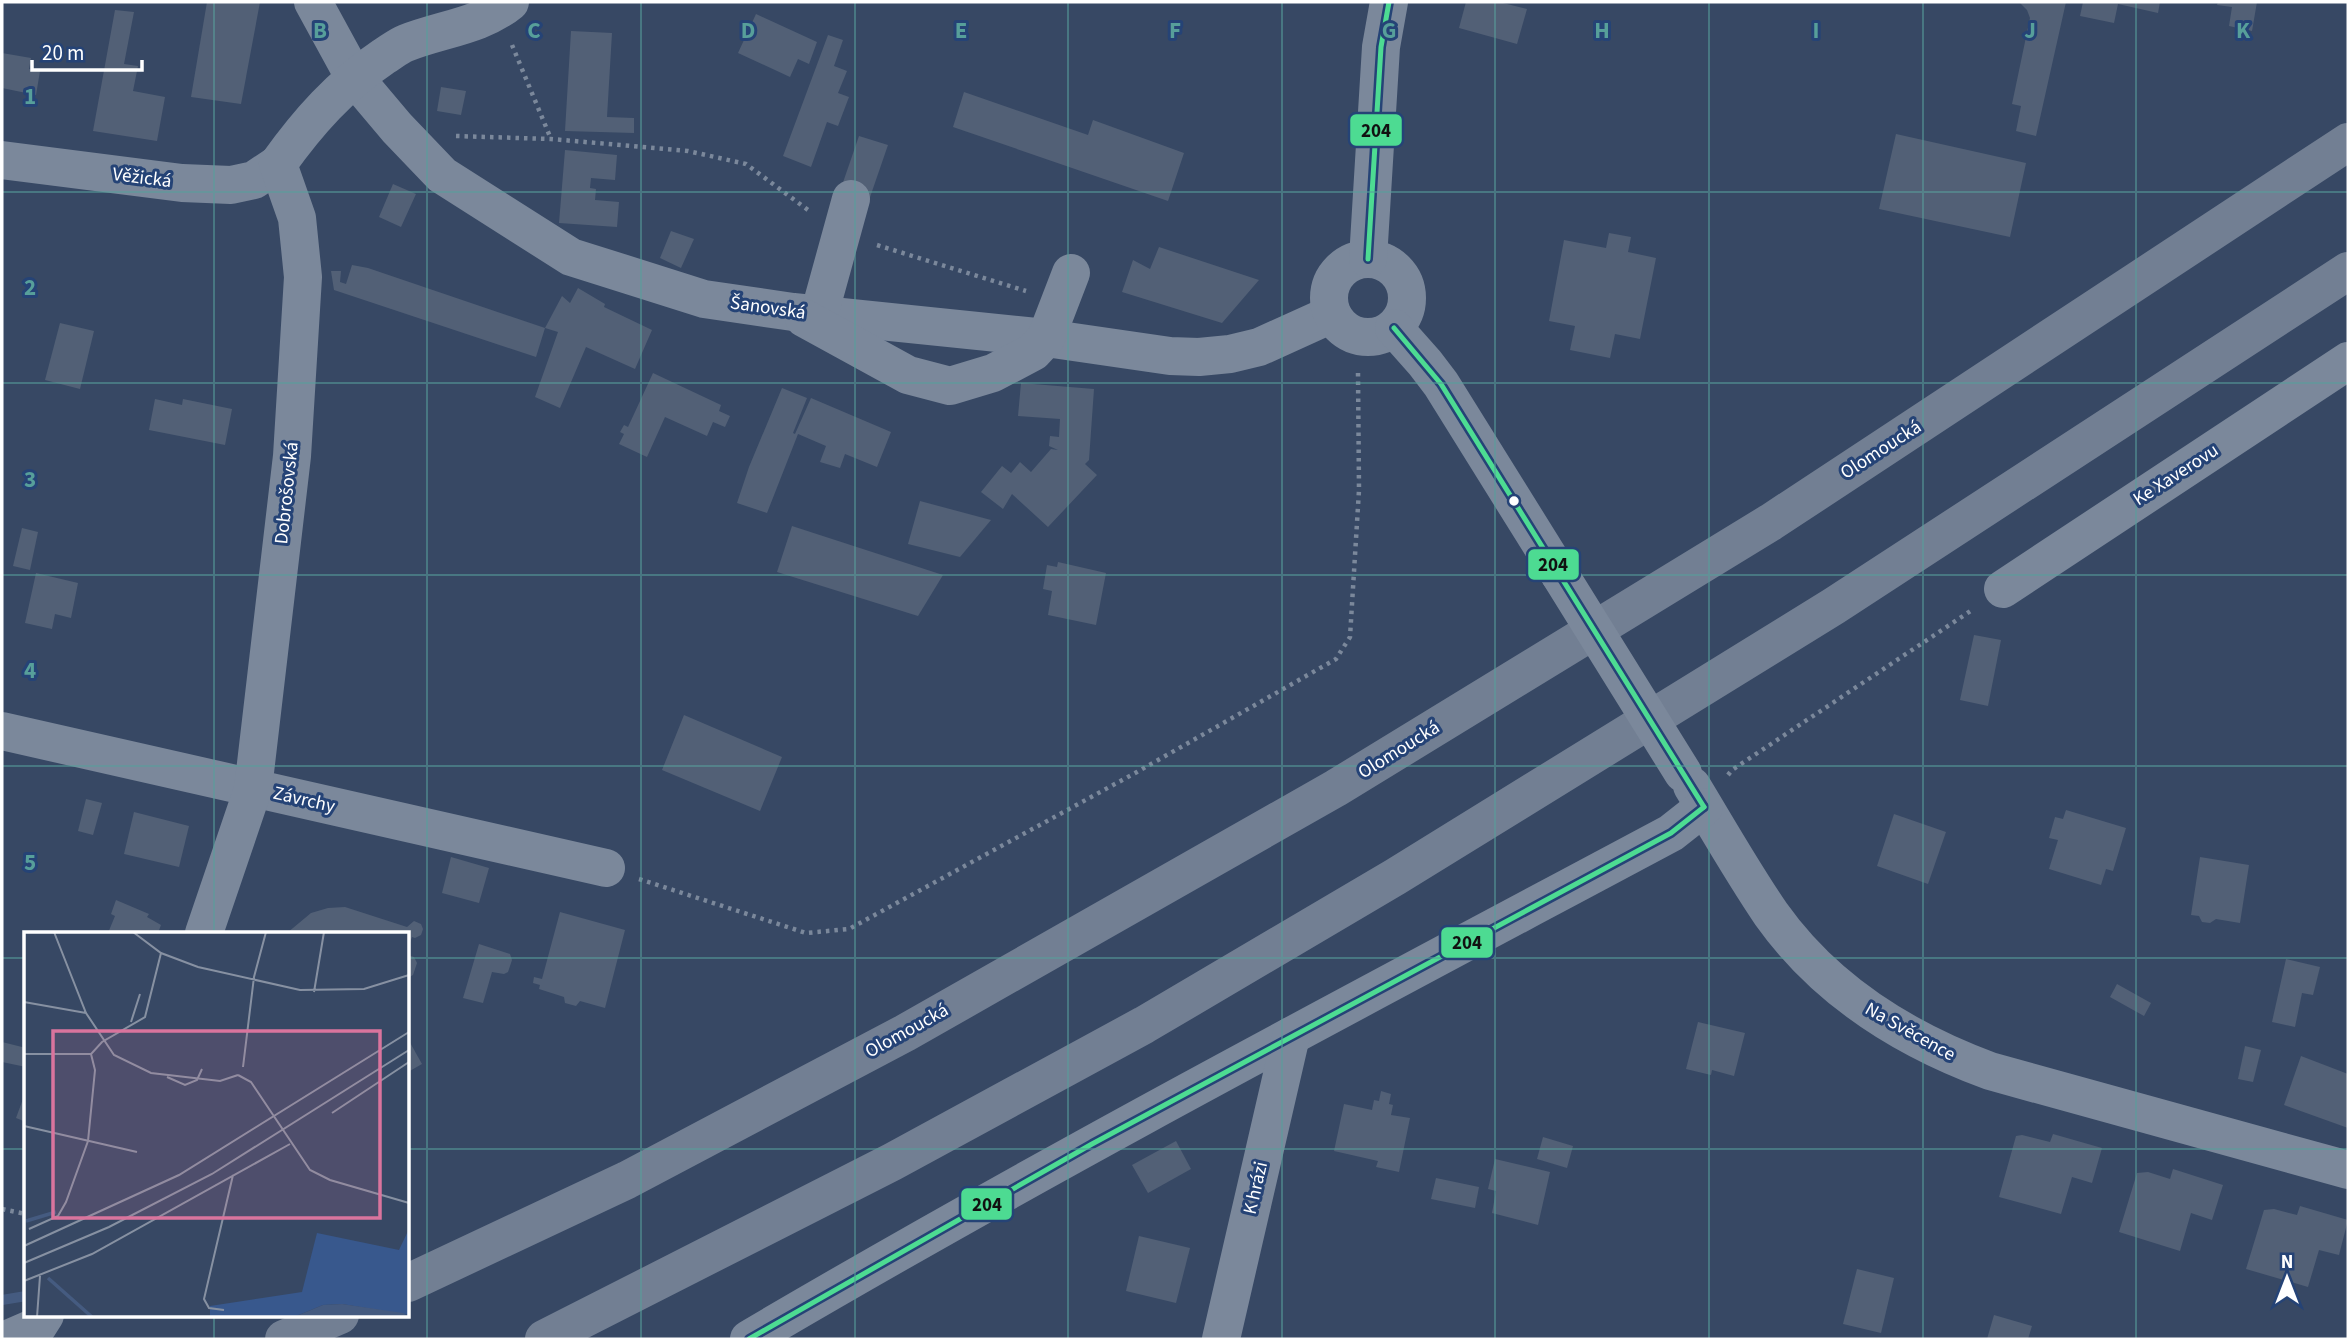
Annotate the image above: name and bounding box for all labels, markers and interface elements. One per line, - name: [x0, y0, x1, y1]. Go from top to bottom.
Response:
- text: B: [313, 14, 327, 47]
- text: C: [527, 14, 541, 47]
- text: D: [741, 14, 755, 47]
- text: E: [955, 14, 967, 47]
- text: F: [1169, 14, 1181, 47]
- text: G: [1382, 14, 1396, 47]
- text: H: [1594, 14, 1610, 47]
- text: I: [1813, 14, 1819, 47]
- text: J: [2024, 14, 2036, 47]
- text: K: [2236, 14, 2251, 47]
- scale bar: [32, 28, 142, 72]
- text: 20 m: [42, 38, 84, 68]
- text: 1: [24, 80, 36, 113]
- line badge: 204: [1349, 113, 1403, 147]
- text: 204: [1361, 118, 1391, 145]
- street label: Věžická: [111, 161, 173, 195]
- text: 2: [24, 271, 36, 304]
- street label: Šanovská: [729, 289, 807, 327]
- street label: Olomoucká: [1835, 414, 1927, 486]
- street label: Ke Xaverovu: [2128, 437, 2224, 513]
- street label: Dobrošovská: [268, 440, 306, 546]
- text: 3: [24, 463, 36, 496]
- unlabelled marker: [1507, 494, 1521, 508]
- line badge: 204: [1527, 548, 1580, 581]
- text: 204: [1538, 552, 1568, 579]
- text: 4: [24, 654, 36, 687]
- street label: Olomoucká: [1353, 714, 1445, 786]
- street label: Závrchy: [270, 780, 338, 820]
- text: 5: [24, 846, 36, 879]
- line badge: 204: [1440, 926, 1494, 959]
- text: 204: [1452, 930, 1482, 957]
- inset map: [24, 932, 410, 1316]
- street label: Na Svěcence: [1860, 996, 1960, 1068]
- street label: Olomoucká: [860, 997, 954, 1065]
- street label: K hrázi: [1237, 1159, 1275, 1217]
- line badge: 204: [960, 1187, 1013, 1221]
- text: 204: [972, 1192, 1002, 1219]
- north arrow: [2252, 1243, 2322, 1313]
- text: N: [2281, 1249, 2293, 1276]

